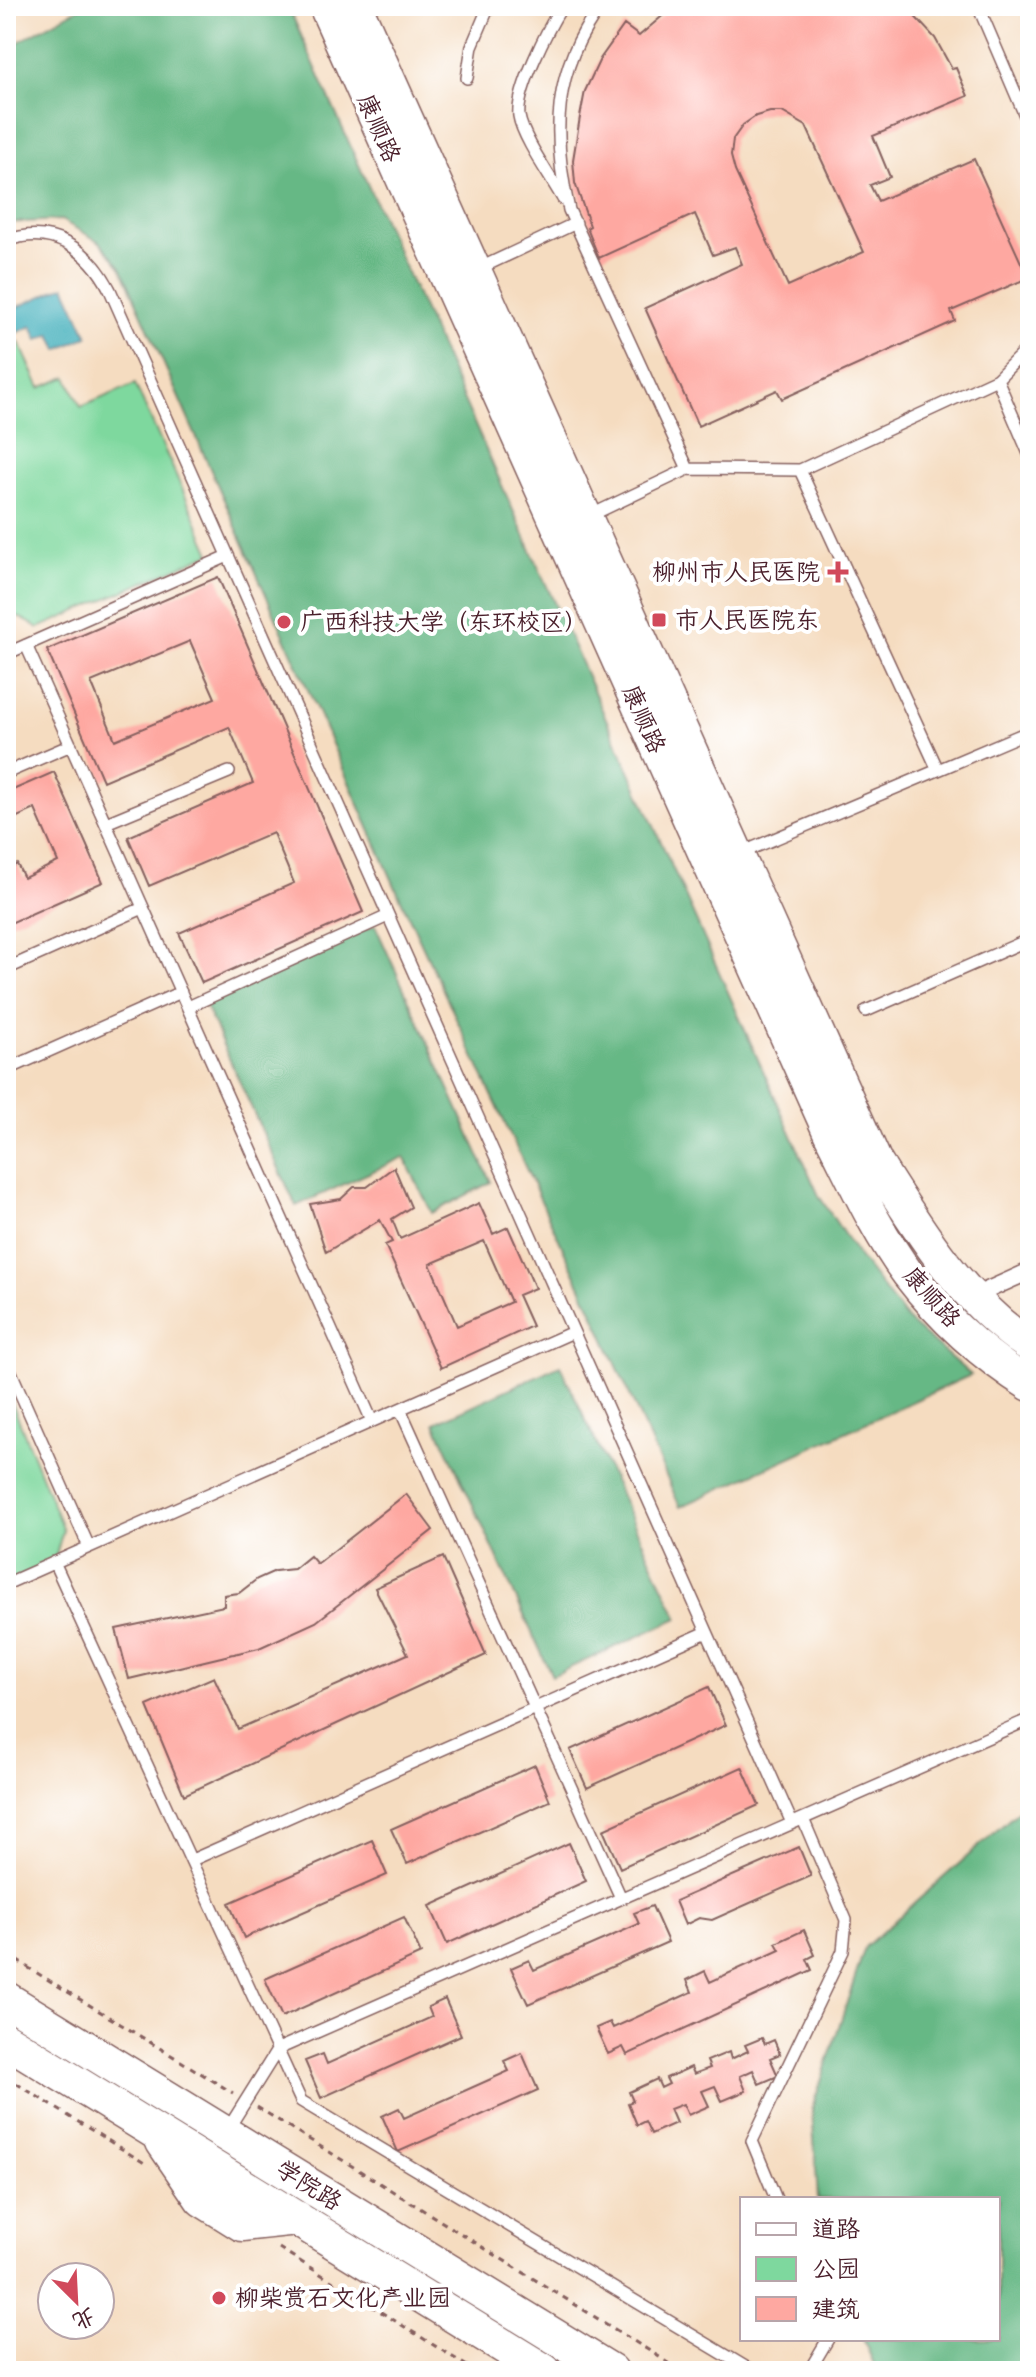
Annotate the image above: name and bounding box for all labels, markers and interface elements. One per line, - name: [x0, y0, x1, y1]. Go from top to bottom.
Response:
- street label: 康顺路: [352, 89, 408, 167]
- place label: 柳州市人民医院: [652, 556, 820, 586]
- marker: 柳州市人民医院: [827, 561, 849, 583]
- place label: 市人民医院东: [675, 604, 819, 634]
- place label: 广西科技大学（东环校区）: [300, 606, 588, 636]
- marker: 市人民医院东: [650, 611, 668, 629]
- marker: 广西科技大学（东环校区）: [275, 613, 293, 631]
- street label: 康顺路: [617, 680, 673, 758]
- street label: 康顺路: [898, 1260, 968, 1333]
- street label: 学院路: [271, 2152, 348, 2216]
- legend: [740, 2197, 1000, 2341]
- text: 道路: [812, 2213, 860, 2243]
- text: 公园: [812, 2253, 860, 2283]
- north arrow: [36, 2261, 116, 2341]
- place label: 柳柴赏石文化产业园: [235, 2282, 451, 2312]
- marker: 柳柴赏石文化产业园: [210, 2289, 228, 2307]
- text: 建筑: [812, 2293, 860, 2323]
- text: 北: [68, 2302, 100, 2337]

